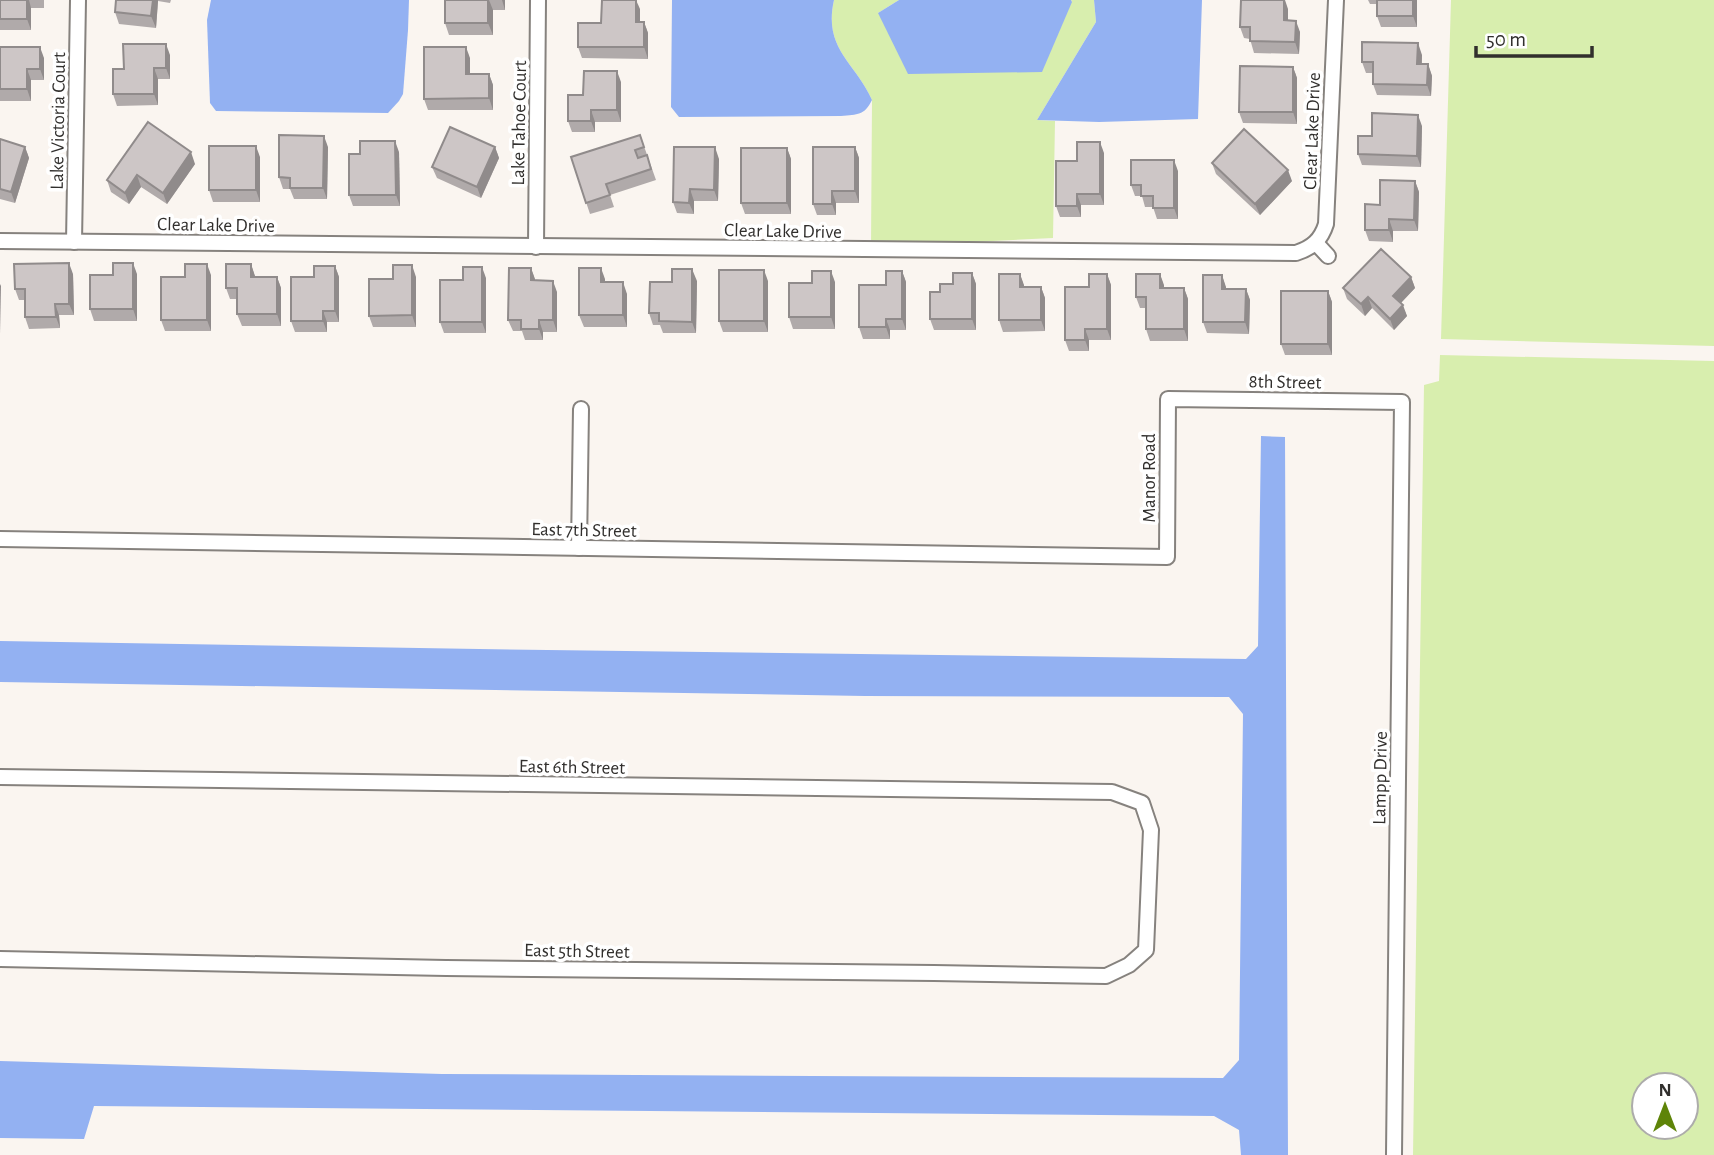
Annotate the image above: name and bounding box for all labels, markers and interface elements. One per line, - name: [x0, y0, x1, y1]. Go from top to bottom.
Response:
- scale bar: [1476, 14, 1592, 58]
- text: 50 m: [1486, 29, 1526, 50]
- street label: Lake Victoria Court: [48, 52, 69, 190]
- street label: Lake Tahoe Court: [509, 60, 530, 186]
- street label: Clear Lake Drive: [1301, 72, 1324, 190]
- street label: Clear Lake Drive: [157, 215, 275, 236]
- street label: Clear Lake Drive: [724, 221, 842, 242]
- street label: 8th Street: [1248, 372, 1322, 393]
- street label: Manor Road: [1140, 433, 1159, 523]
- street label: East 7th Street: [531, 520, 637, 541]
- street label: Lampp Drive: [1370, 731, 1391, 825]
- street label: East 6th Street: [519, 757, 625, 778]
- street label: East 5th Street: [524, 941, 630, 962]
- north arrow: [1630, 1071, 1700, 1141]
- text: N: [1658, 1081, 1672, 1100]

